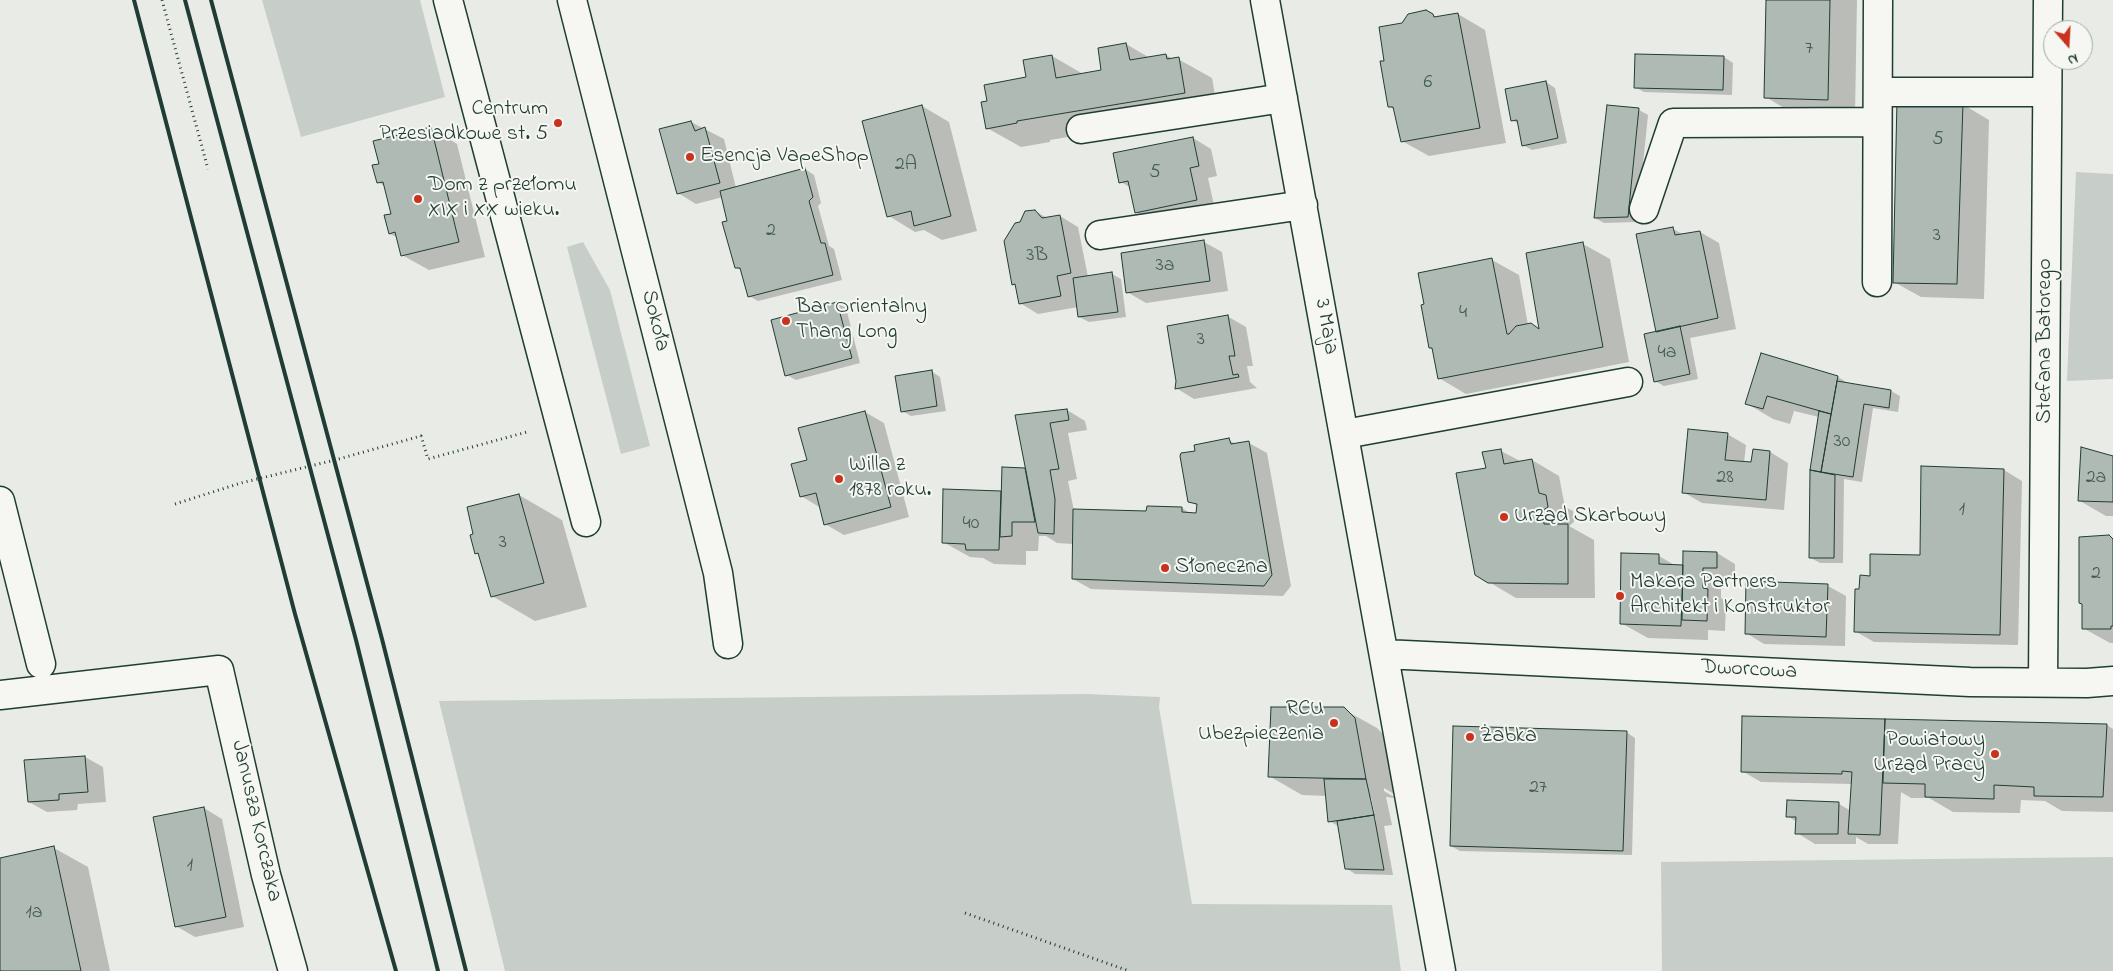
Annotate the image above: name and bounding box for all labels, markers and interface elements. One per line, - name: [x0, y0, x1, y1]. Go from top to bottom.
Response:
- north arrow: [2043, 20, 2093, 70]
- house number: 7: [1805, 38, 1813, 62]
- text: N: [2065, 47, 2081, 70]
- house number: 6: [1424, 72, 1432, 96]
- place label: Centrum Przesiadkowe st. 5: [379, 97, 548, 148]
- marker: Centrum Przesiadkowe st. 5: [552, 117, 564, 129]
- house number: 5: [1932, 129, 1944, 153]
- place label: Esencja VapeShop: [700, 144, 869, 170]
- marker: Esencja VapeShop: [684, 151, 696, 163]
- house number: 2A: [895, 154, 917, 178]
- house number: 5: [1149, 162, 1161, 186]
- place label: Dom z przełomu XIX i XX wieku.: [428, 173, 577, 225]
- marker: Dom z przełomu XIX i XX wieku.: [412, 193, 424, 205]
- house number: 2: [766, 220, 776, 244]
- house number: 3: [1933, 225, 1941, 249]
- house number: 3B: [1026, 245, 1048, 269]
- house number: 3a: [1155, 255, 1175, 279]
- street label: Stefana Batorego: [2033, 258, 2059, 424]
- street label: Sokoła: [634, 288, 674, 354]
- place label: Bar Orientalny Thang Long: [796, 295, 927, 346]
- street label: 3 Maja: [1307, 297, 1343, 357]
- house number: 4: [1459, 302, 1467, 326]
- marker: Bar Orientalny Thang Long: [780, 315, 792, 327]
- house number: 3: [1197, 329, 1205, 353]
- house number: 4a: [1657, 342, 1677, 366]
- house number: 30: [1834, 431, 1850, 455]
- place label: Willa z 1878 roku.: [849, 453, 931, 504]
- house number: 28: [1716, 467, 1734, 491]
- house number: 2a: [2086, 467, 2106, 491]
- marker: Willa z 1878 roku.: [833, 473, 845, 485]
- house number: 1: [1959, 499, 1965, 523]
- place label: Urząd Skarbowy: [1514, 504, 1666, 530]
- marker: Urząd Skarbowy: [1498, 511, 1510, 523]
- house number: 40: [963, 513, 979, 537]
- house number: 3: [499, 532, 507, 556]
- place label: Słoneczna: [1175, 555, 1268, 581]
- marker: Słoneczna: [1159, 562, 1171, 574]
- house number: 2: [2091, 563, 2101, 587]
- place label: Makara Partners Architekt i Konstruktor: [1630, 570, 1830, 622]
- marker: Makara Partners Architekt i Konstruktor: [1614, 590, 1626, 602]
- street label: Dworcowa: [1700, 655, 1798, 687]
- place label: RCU Ubezpieczenia: [1198, 697, 1324, 748]
- marker: RCU Ubezpieczenia: [1328, 717, 1340, 729]
- place label: Żabka: [1480, 724, 1537, 750]
- place label: Powiatowy Urząd Pracy: [1873, 728, 1985, 779]
- marker: Żabka: [1464, 731, 1476, 743]
- street label: Janusza Korczaka: [224, 738, 286, 904]
- marker: Powiatowy Urząd Pracy: [1989, 748, 2001, 760]
- house number: 27: [1529, 777, 1547, 801]
- house number: 1: [187, 855, 193, 879]
- house number: 1a: [25, 902, 43, 926]

